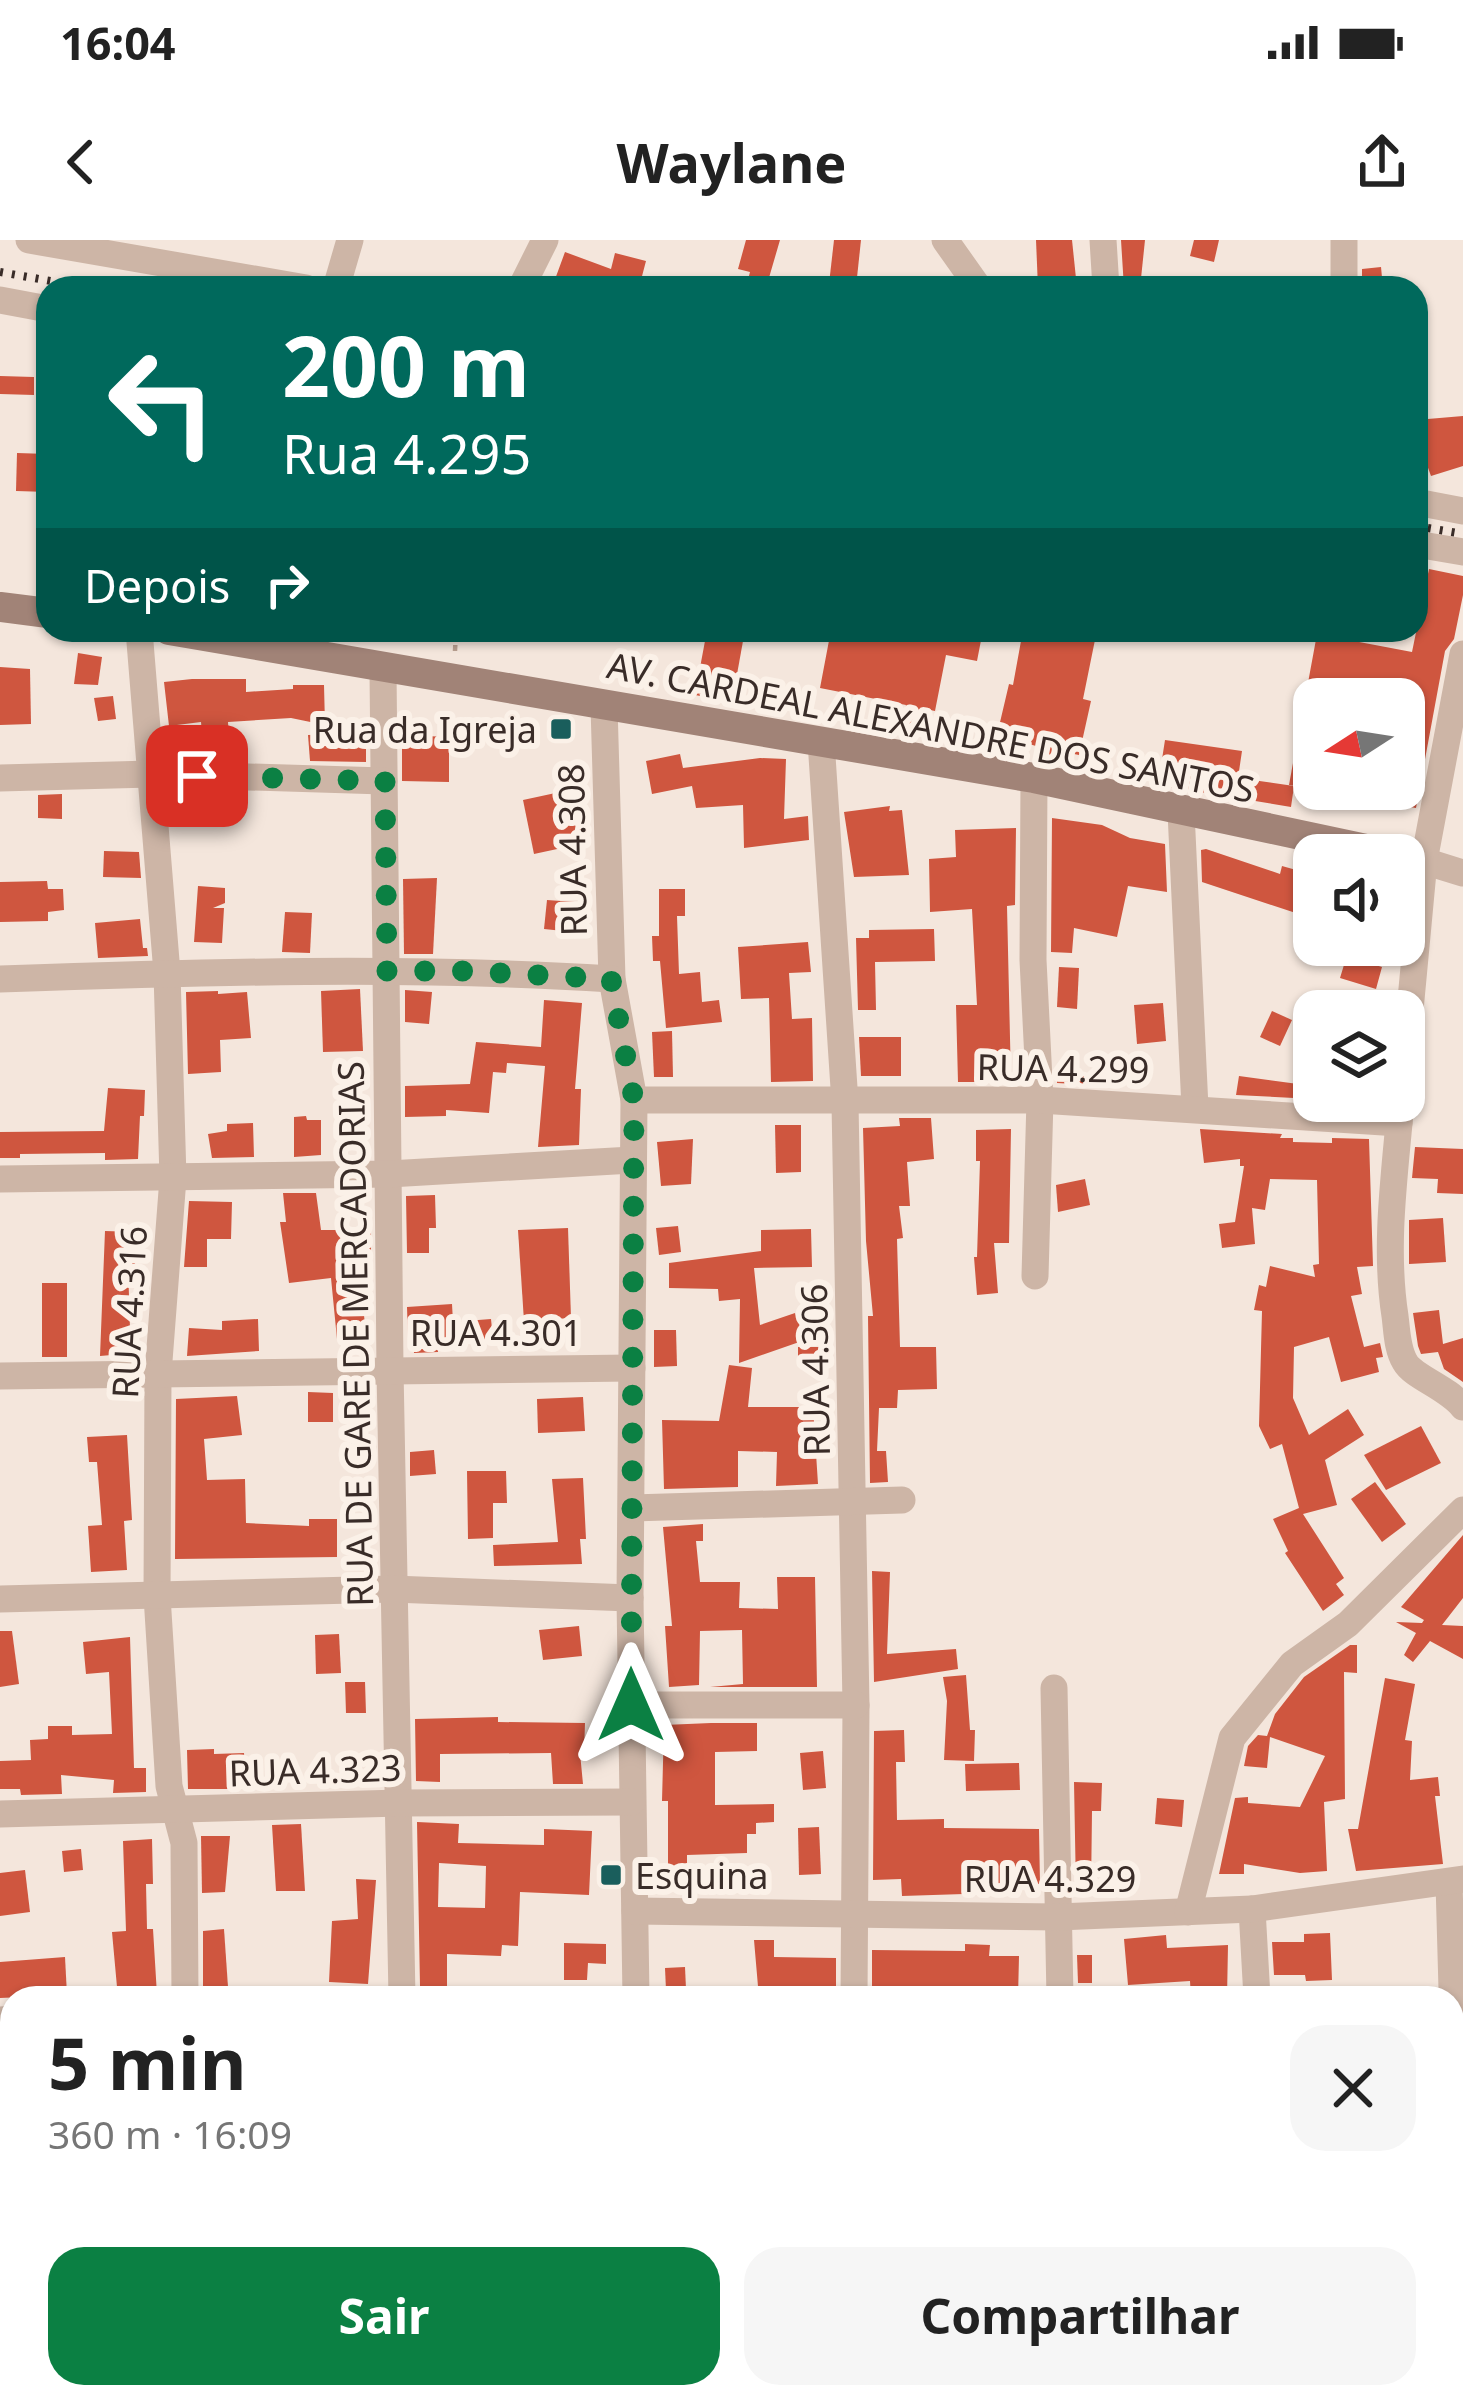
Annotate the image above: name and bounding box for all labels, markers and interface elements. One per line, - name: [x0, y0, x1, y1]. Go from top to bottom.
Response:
- text: 16:04: [60, 12, 176, 73]
- text: Waylane: [616, 125, 847, 199]
- icon: back: [48, 129, 114, 195]
- icon: share: [1349, 129, 1415, 195]
- text: 200 m: [282, 307, 530, 422]
- icon: left: [84, 324, 240, 480]
- text: Rua 4.295: [282, 416, 531, 490]
- icon: right: [254, 552, 320, 618]
- text: Depois: [84, 555, 230, 616]
- street label: AV. CARDEAL ALEXANDRE DOS SANTOS: [603, 640, 1259, 814]
- north arrow: [1293, 678, 1425, 810]
- map controls: [1293, 678, 1425, 1122]
- place label: Rua da Igreja: [313, 705, 537, 754]
- marker: Rua da Igreja: [548, 716, 574, 742]
- pin: [146, 725, 248, 827]
- icon: arrive: [164, 743, 230, 809]
- street label: RUA 4.308: [546, 763, 598, 937]
- button: sound: [1293, 834, 1425, 966]
- button: layers: [1293, 990, 1425, 1122]
- street label: RUA 4.299: [976, 1042, 1150, 1094]
- street label: RUA DE GARE DE MERCADORIAS: [326, 1061, 384, 1607]
- street label: RUA 4.316: [100, 1224, 158, 1400]
- street label: RUA 4.306: [789, 1283, 841, 1457]
- street label: RUA 4.301: [410, 1308, 582, 1357]
- position arrow: [568, 1642, 694, 1768]
- street label: RUA 4.323: [228, 1743, 402, 1797]
- place label: Esquina: [635, 1851, 768, 1900]
- street label: RUA 4.329: [964, 1854, 1136, 1903]
- marker: Esquina: [598, 1862, 624, 1888]
- text: 5 min: [48, 2013, 246, 2111]
- button: close: [1290, 2025, 1416, 2151]
- text: 360 m · 16:09: [48, 2107, 292, 2160]
- button: Sair: [48, 2247, 720, 2385]
- button: Compartilhar: [744, 2247, 1416, 2385]

